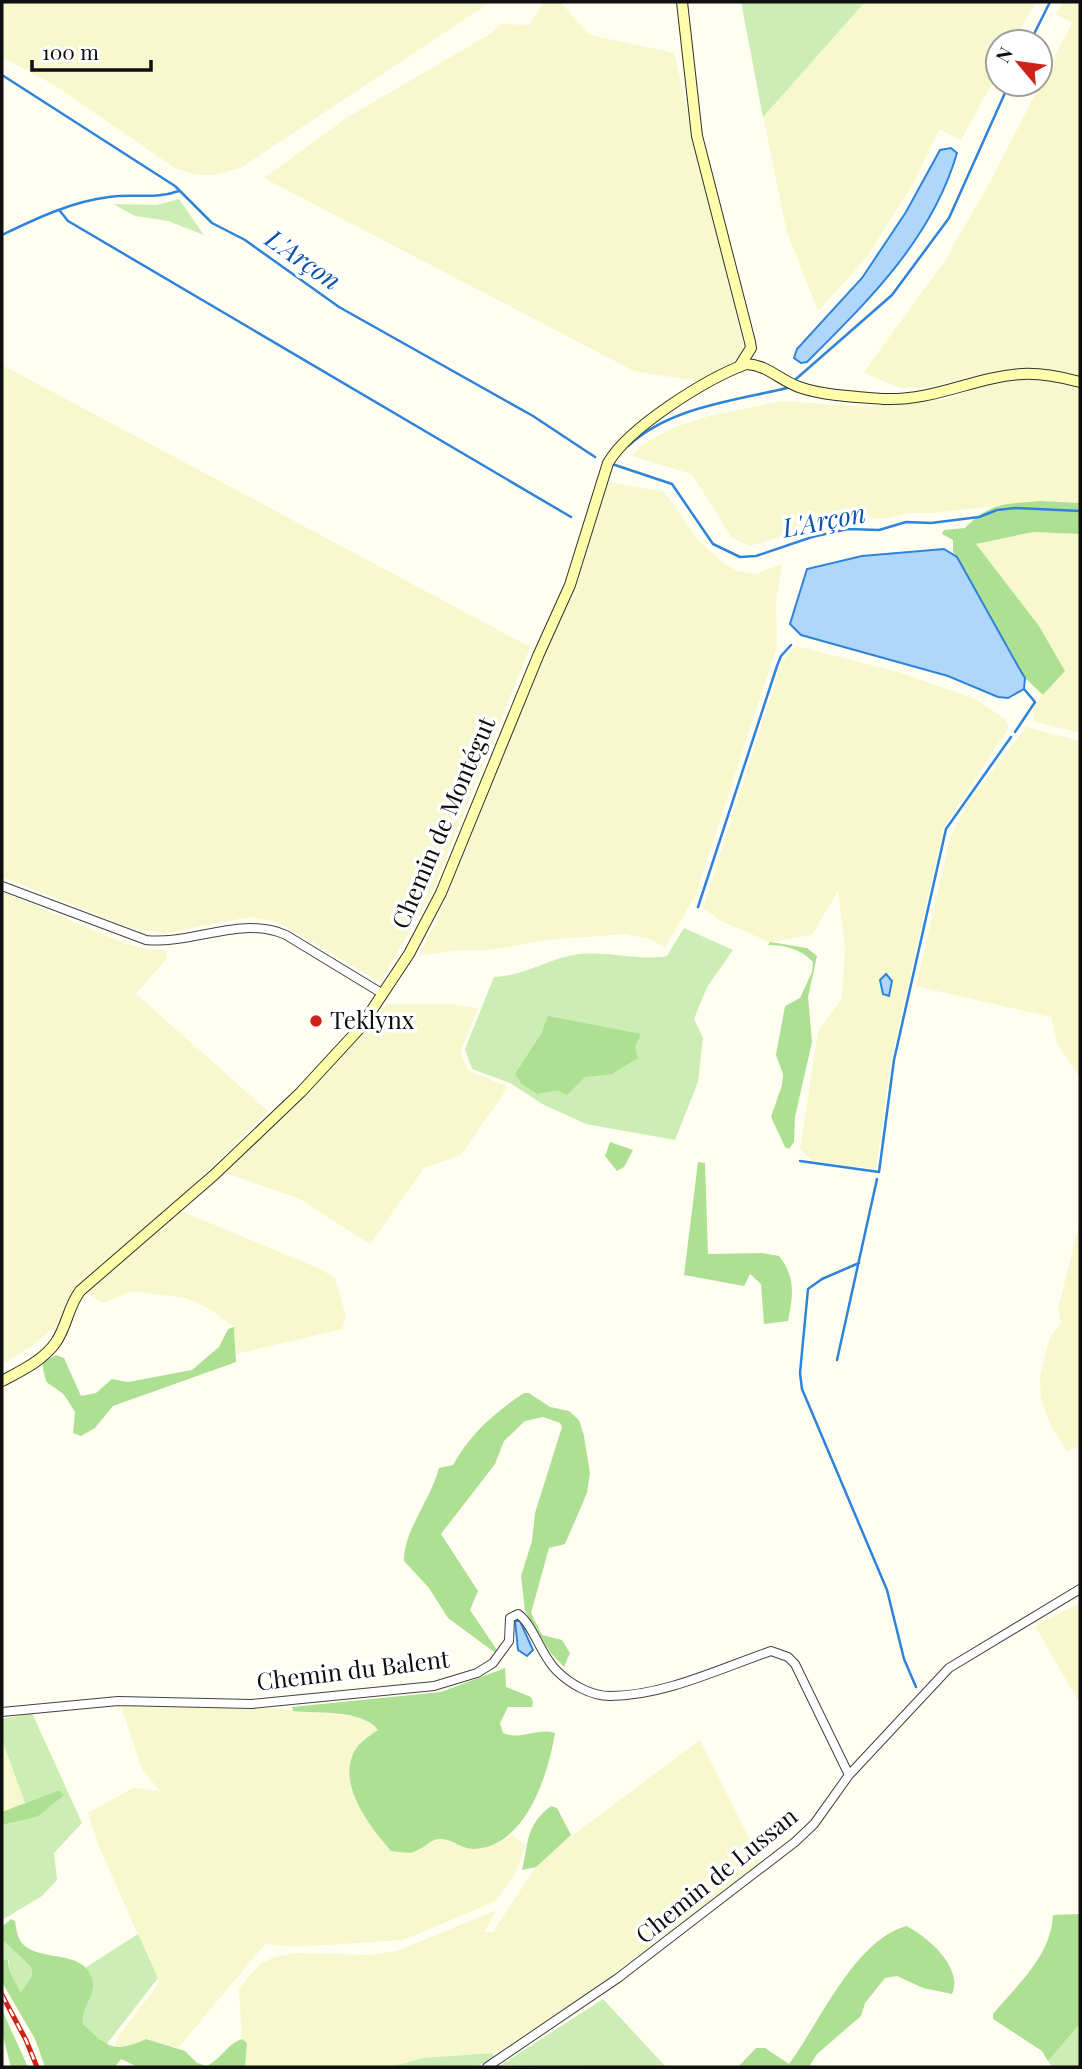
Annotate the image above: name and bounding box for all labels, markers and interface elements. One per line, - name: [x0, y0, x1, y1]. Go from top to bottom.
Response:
- scale bar: [32, 28, 150, 72]
- north arrow: [984, 28, 1054, 98]
- text: 100 m: [42, 37, 99, 65]
- text: N: [989, 42, 1018, 67]
- water label: L'Arçon: [259, 220, 348, 297]
- water label: L'Arçon: [778, 494, 868, 545]
- street label: Chemin de Montégut: [383, 711, 501, 933]
- place label: Teklynx: [330, 1003, 415, 1035]
- marker: Teklynx: [308, 1013, 324, 1029]
- street label: Chemin du Balent: [255, 1641, 451, 1697]
- street label: Chemin de Lussan: [628, 1799, 803, 1950]

